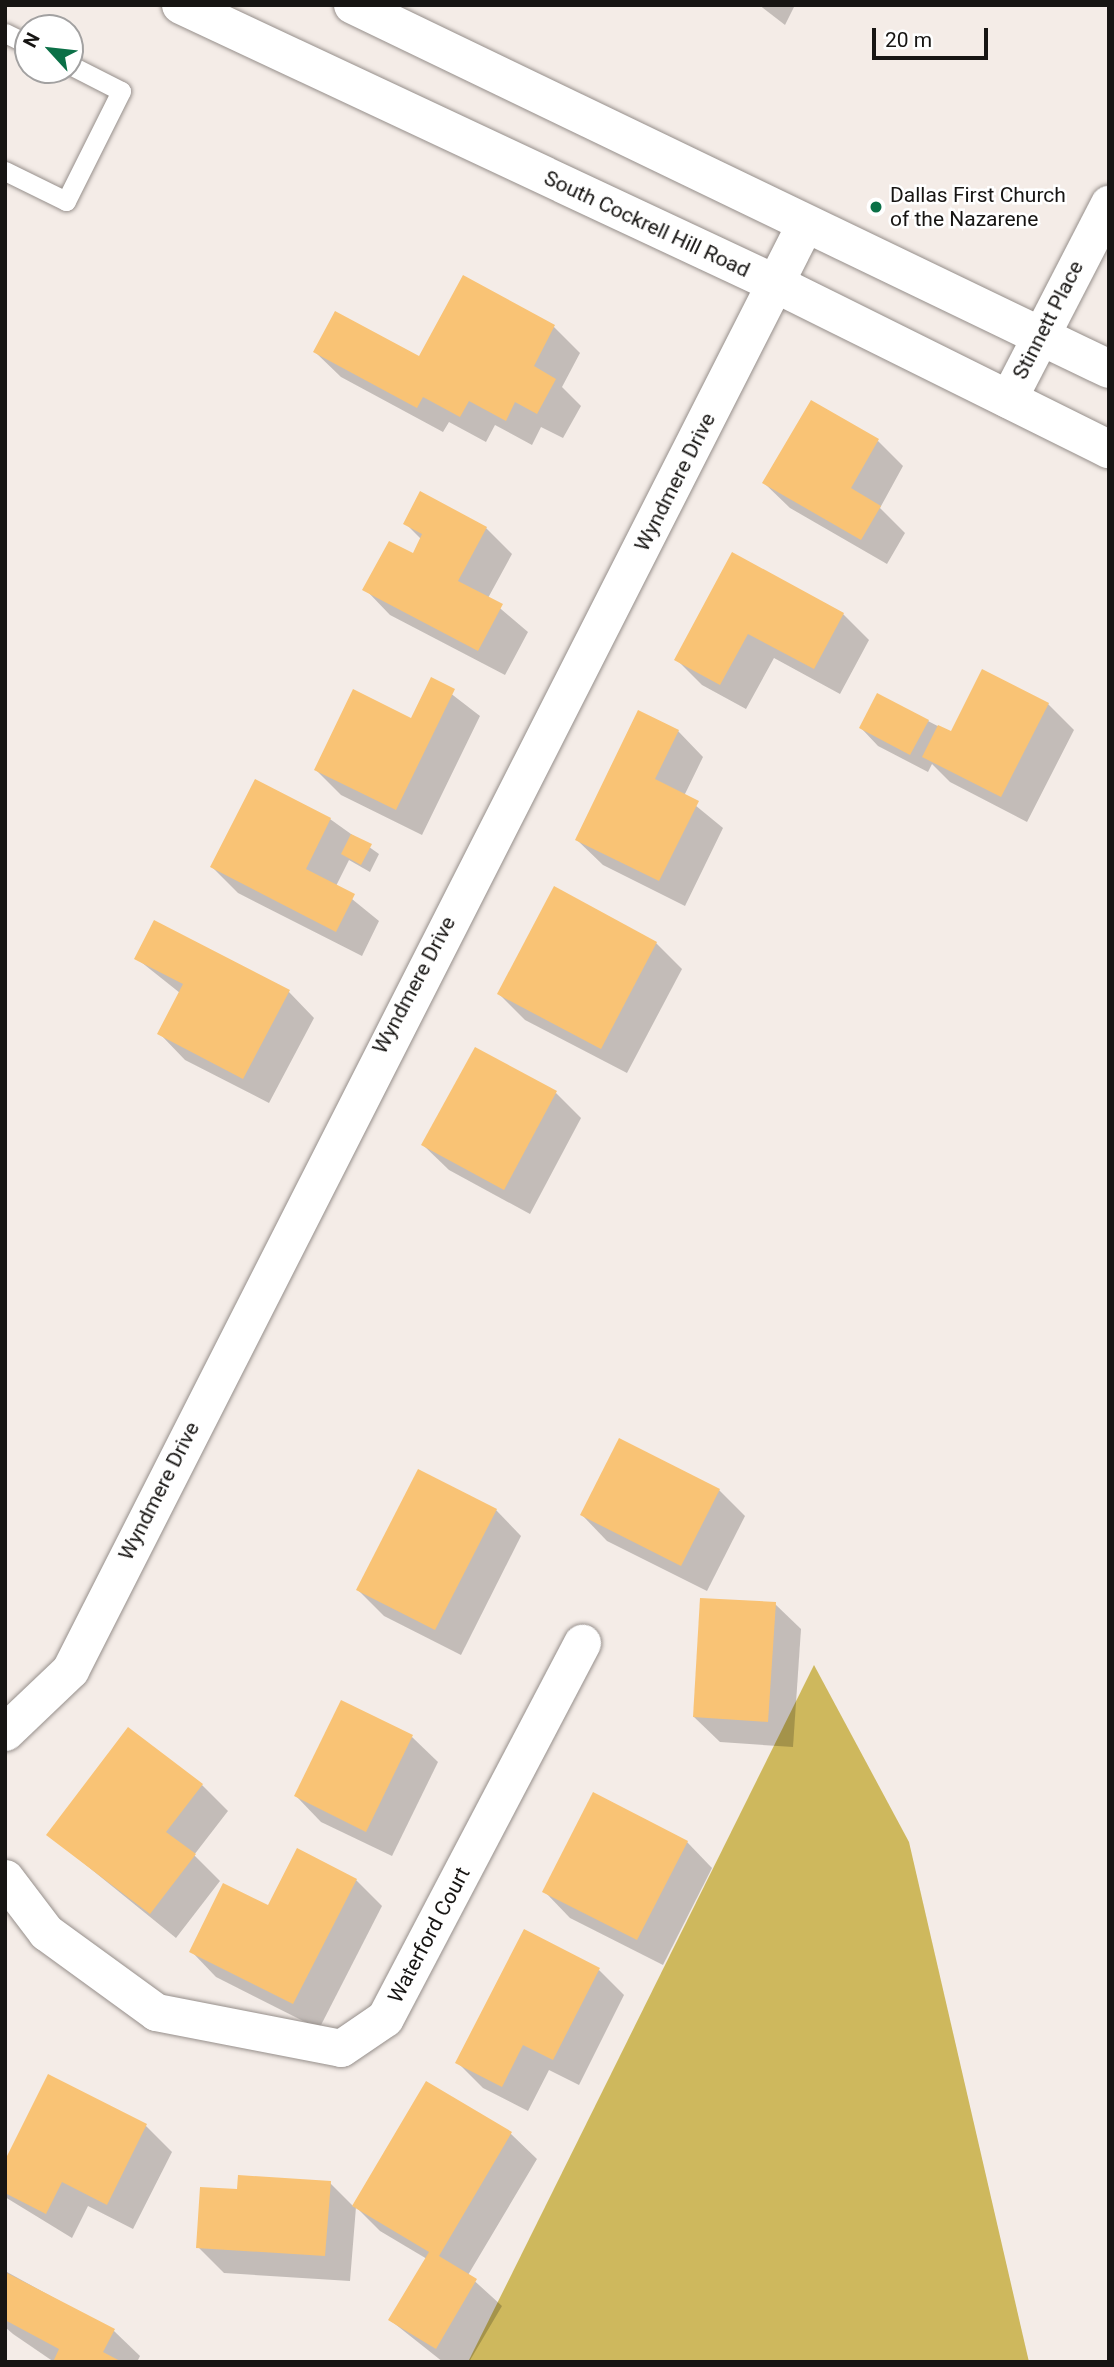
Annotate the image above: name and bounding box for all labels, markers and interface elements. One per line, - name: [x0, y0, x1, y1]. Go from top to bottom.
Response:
- north arrow: [14, 14, 84, 84]
- scale bar: [876, 14, 992, 58]
- text: 20 m: [885, 28, 932, 52]
- text: N: [18, 29, 45, 51]
- street label: South Cockrell Hill Road: [540, 165, 754, 283]
- place label: Dallas First Church of the Nazarene: [890, 182, 1066, 232]
- marker: Dallas First Church of the Nazarene: [868, 199, 884, 215]
- street label: Stinnett Place: [1007, 257, 1089, 383]
- street label: Wyndmere Drive: [629, 409, 721, 555]
- street label: Wyndmere Drive: [367, 912, 461, 1058]
- street label: Wyndmere Drive: [113, 1418, 205, 1564]
- street label: Waterford Court: [383, 1863, 475, 2007]

